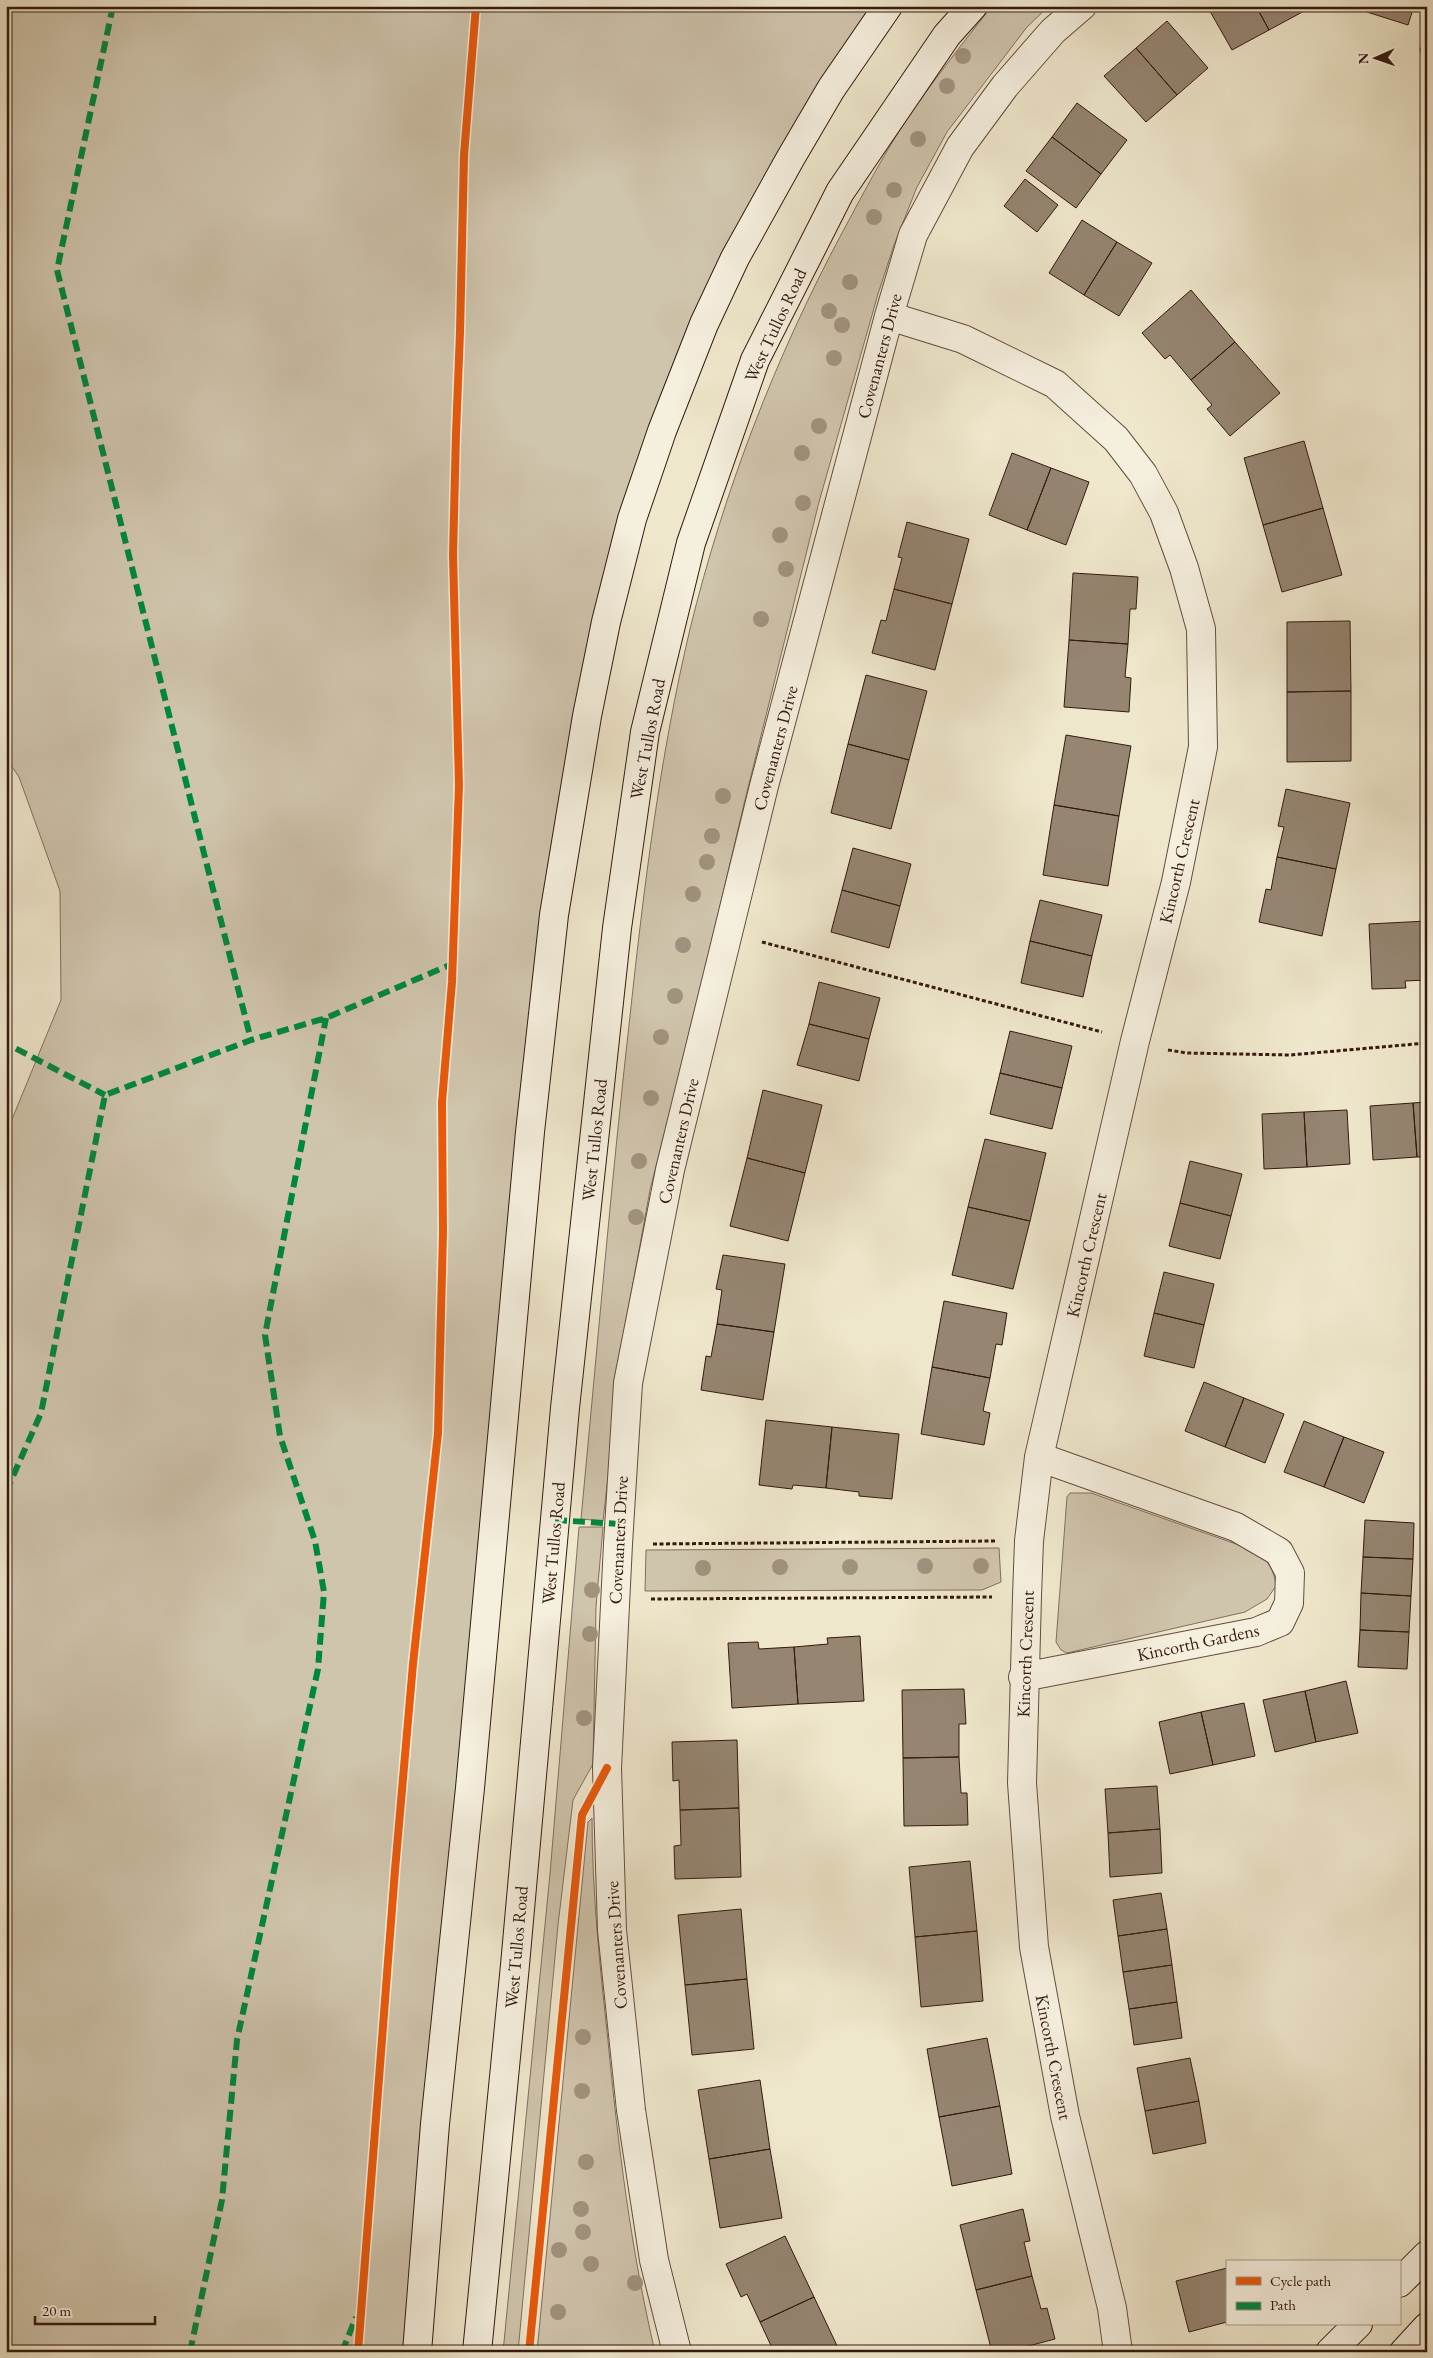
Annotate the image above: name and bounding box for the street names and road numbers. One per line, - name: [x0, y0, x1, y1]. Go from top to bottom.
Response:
- street label: West Tullos Road: [739, 264, 812, 386]
- street label: Covenanters Drive: [851, 291, 907, 421]
- street label: West Tullos Road: [624, 676, 670, 802]
- street label: Covenanters Drive: [747, 683, 803, 813]
- street label: Kincorth Crescent: [1153, 796, 1205, 926]
- street label: Covenanters Drive: [652, 1076, 704, 1206]
- street label: West Tullos Road: [576, 1077, 612, 1202]
- street label: Kincorth Crescent: [1060, 1190, 1112, 1320]
- street label: Covenanters Drive: [603, 1475, 633, 1605]
- street label: West Tullos Road: [536, 1480, 570, 1605]
- street label: Kincorth Crescent: [1011, 1590, 1039, 1718]
- street label: Kincorth Gardens: [1135, 1618, 1261, 1666]
- street label: Covenanters Drive: [600, 1880, 632, 2010]
- street label: West Tullos Road: [499, 1884, 533, 2009]
- street label: Kincorth Crescent: [1031, 1992, 1078, 2122]

